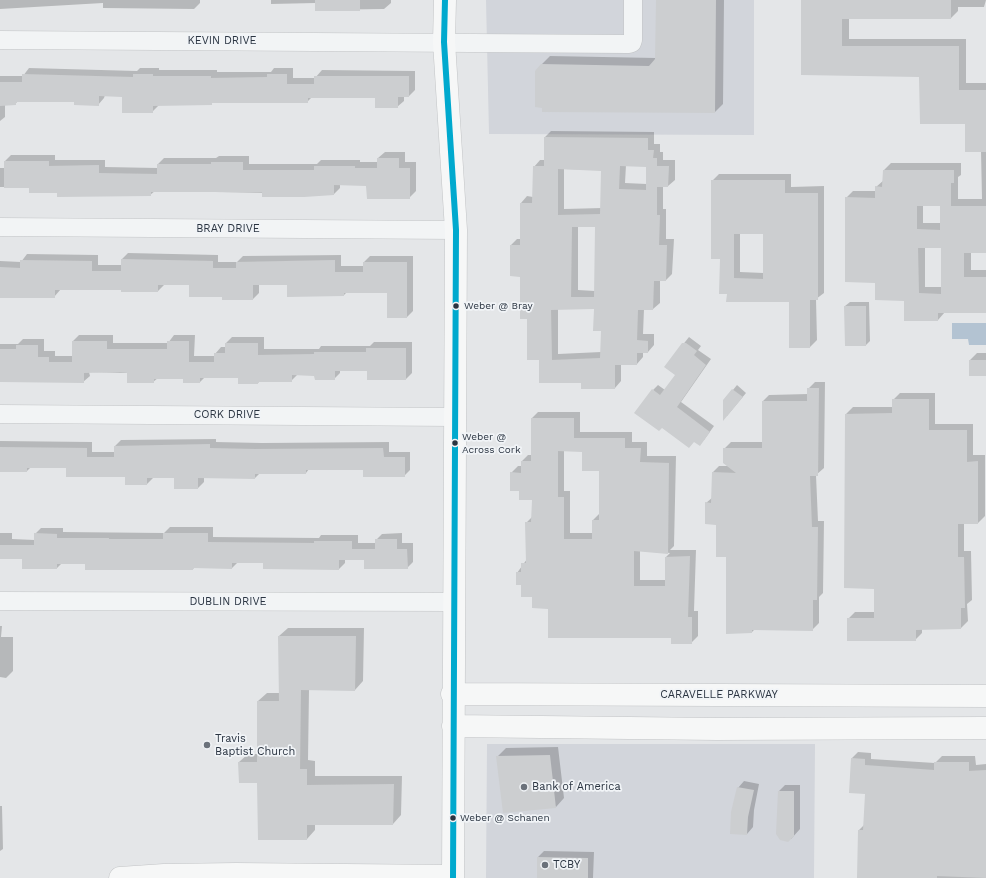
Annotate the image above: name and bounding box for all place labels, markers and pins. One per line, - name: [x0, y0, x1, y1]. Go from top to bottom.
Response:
- place label: Weber @ Bray: [464, 300, 533, 312]
- marker: Weber @ Bray: [451, 301, 461, 311]
- place label: Weber @ Across Cork: [462, 431, 521, 454]
- marker: Weber @ Across Cork: [450, 438, 460, 448]
- place label: Travis Baptist Church: [215, 732, 295, 758]
- marker: Travis Baptist Church: [202, 740, 212, 750]
- place label: Bank of America: [532, 780, 621, 794]
- marker: Bank of America: [519, 782, 529, 792]
- place label: Weber @ Schanen: [460, 812, 550, 824]
- marker: Weber @ Schanen: [448, 813, 458, 823]
- place label: TCBY: [553, 858, 580, 872]
- marker: TCBY: [540, 860, 550, 870]

